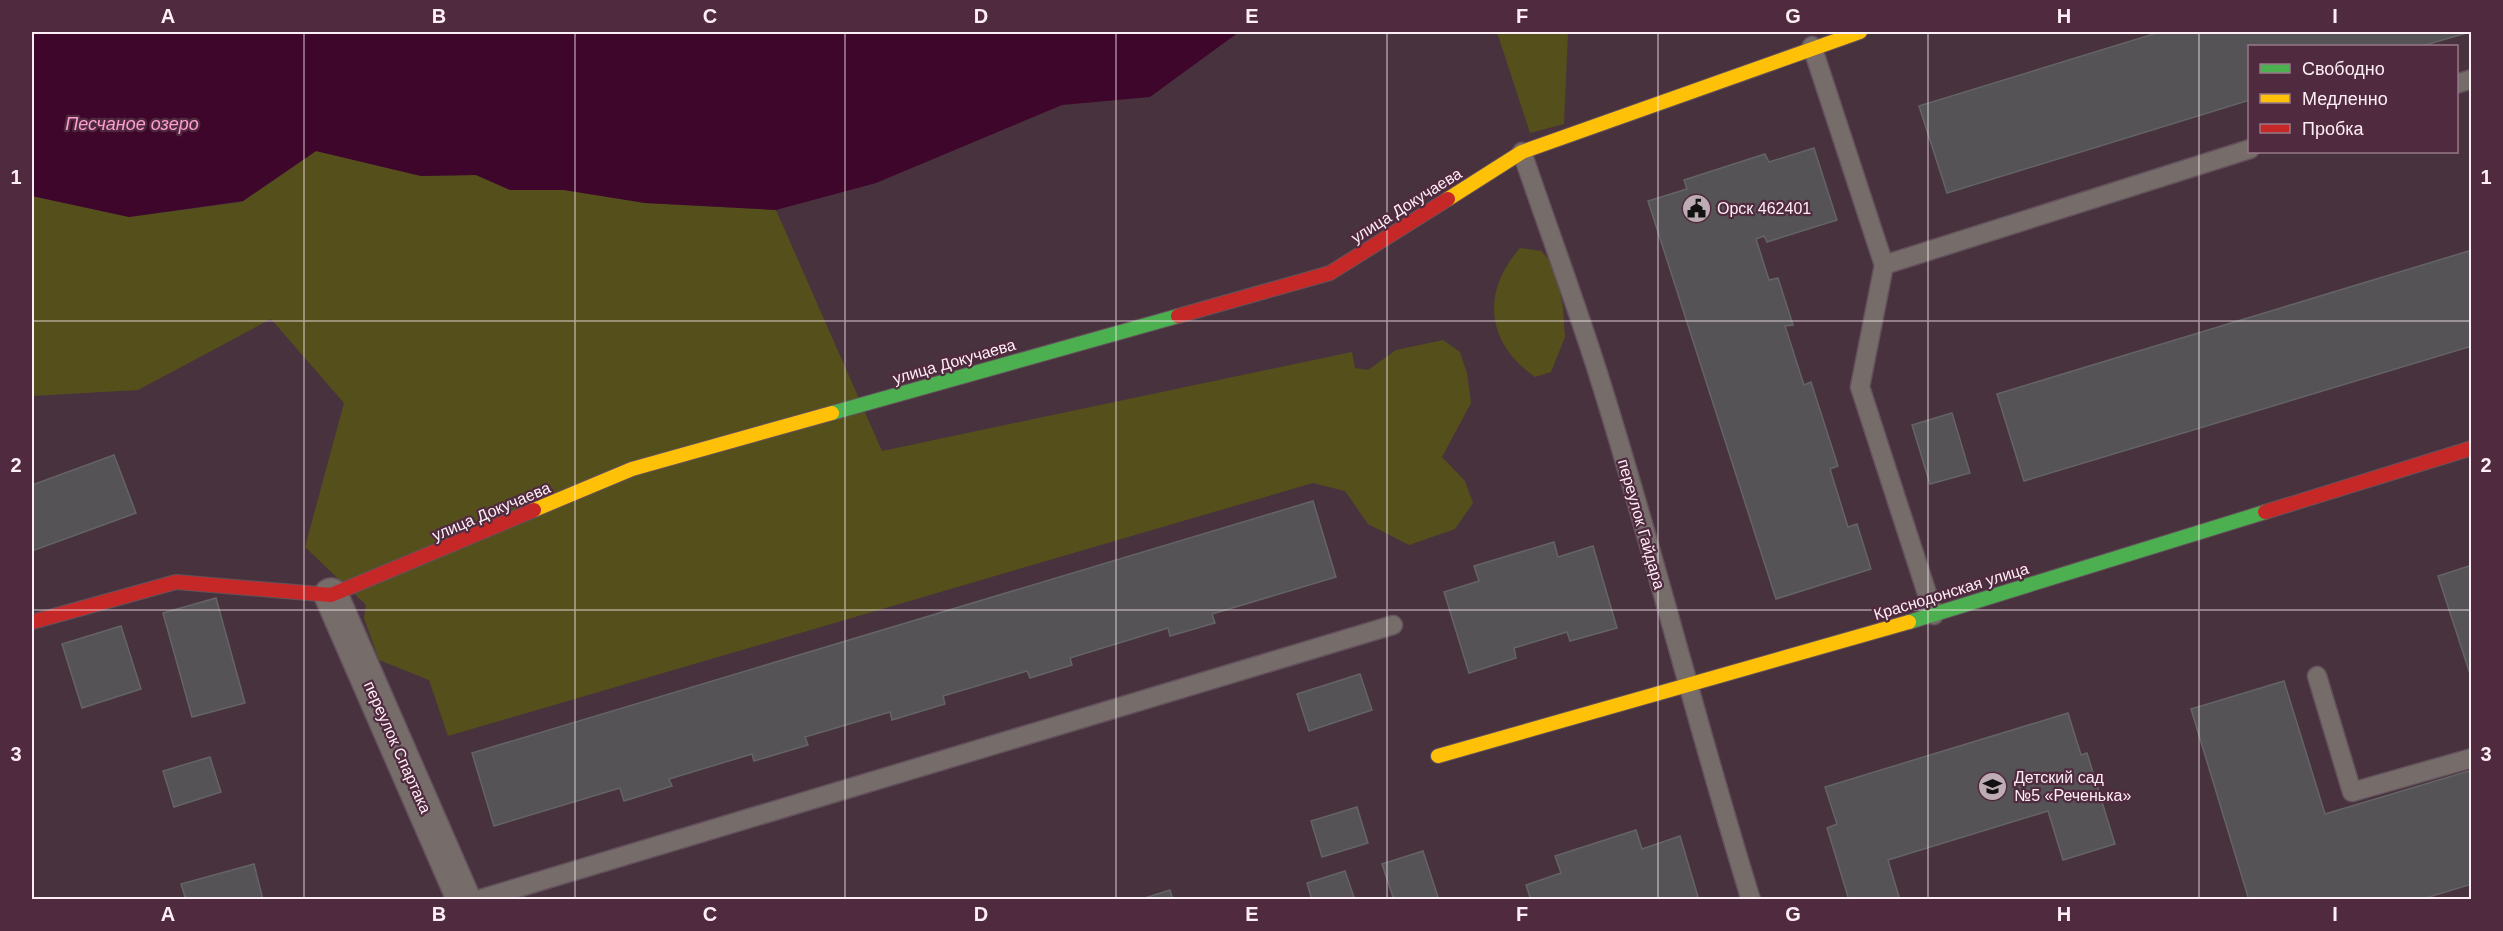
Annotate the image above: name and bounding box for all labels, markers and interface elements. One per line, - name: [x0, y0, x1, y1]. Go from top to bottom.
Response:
- text: A: [161, 5, 175, 27]
- text: B: [432, 5, 446, 27]
- text: C: [703, 5, 717, 27]
- text: D: [974, 5, 988, 27]
- text: E: [1245, 5, 1259, 27]
- text: F: [1516, 5, 1528, 27]
- text: G: [1785, 5, 1801, 27]
- text: H: [2057, 5, 2071, 27]
- text: I: [2332, 5, 2338, 27]
- legend: [2248, 45, 2458, 153]
- text: Свободно: [2302, 59, 2385, 79]
- text: Медленно: [2302, 89, 2388, 109]
- water label: Песчаное озеро: [65, 114, 199, 134]
- text: Пробка: [2302, 119, 2365, 139]
- street label: улица Докучаева: [1348, 165, 1465, 246]
- text: 1: [10, 166, 22, 188]
- text: 1: [2480, 166, 2492, 188]
- public building icon: Орск 462401: [1680, 192, 1712, 224]
- place label: Орск 462401: [1717, 200, 1811, 217]
- street label: улица Докучаева: [891, 336, 1018, 387]
- text: 2: [10, 454, 22, 476]
- text: 2: [2480, 454, 2492, 476]
- street label: переулок Гайдара: [1615, 457, 1668, 591]
- street label: улица Докучаева: [429, 479, 553, 544]
- street label: Краснодонская улица: [1872, 560, 2031, 623]
- street label: переулок Спартака: [361, 679, 434, 816]
- text: 3: [10, 743, 22, 765]
- text: 3: [2480, 743, 2492, 765]
- place label: Детский сад №5 «Реченька»: [2014, 769, 2131, 804]
- school or university icon: Детский сад №5 «Реченька»: [1977, 770, 2009, 802]
- text: A: [161, 903, 175, 925]
- text: B: [432, 903, 446, 925]
- text: C: [703, 903, 717, 925]
- text: D: [974, 903, 988, 925]
- text: E: [1245, 903, 1259, 925]
- text: F: [1516, 903, 1528, 925]
- text: G: [1785, 903, 1801, 925]
- text: H: [2057, 903, 2071, 925]
- text: I: [2332, 903, 2338, 925]

